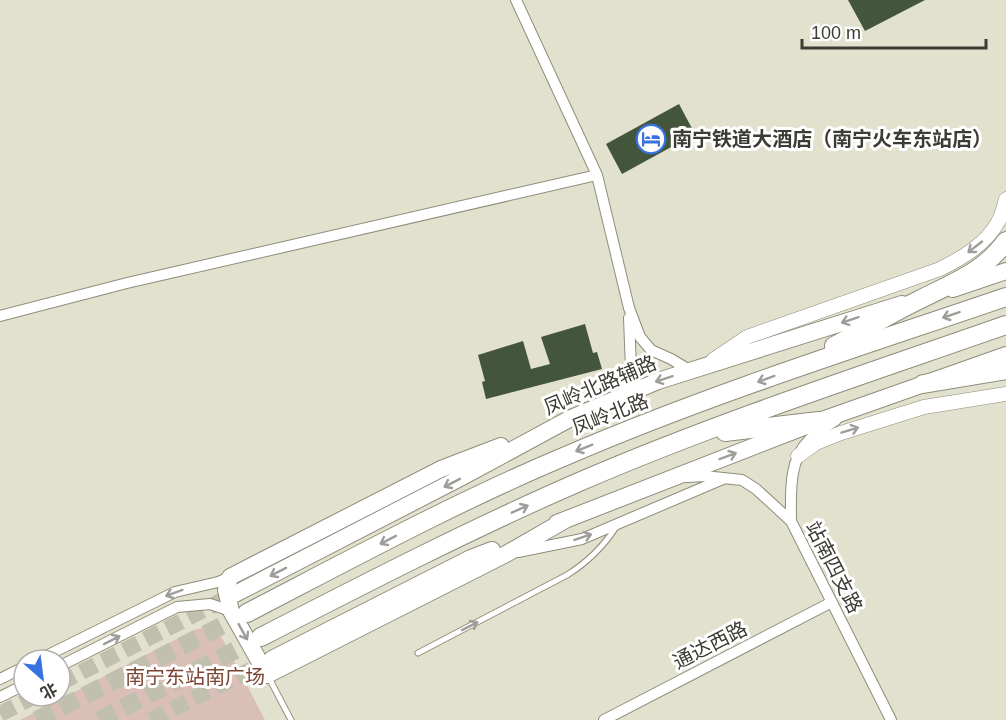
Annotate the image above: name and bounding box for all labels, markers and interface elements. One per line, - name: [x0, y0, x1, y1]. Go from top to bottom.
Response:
- scale bar: [802, 12, 986, 50]
- text: 100 m: [811, 23, 861, 43]
- hotel icon: 南宁铁道大酒店（南宁火车东站店）: [635, 123, 667, 155]
- place label: 南宁铁道大酒店（南宁火车东站店）: [672, 128, 992, 150]
- one-way arrow: [967, 241, 983, 254]
- one-way arrow: [942, 311, 961, 322]
- one-way arrow: [841, 315, 860, 326]
- street label: 凤岭北路辅路: [540, 351, 660, 419]
- one-way arrow: [655, 374, 674, 385]
- one-way arrow: [757, 374, 776, 385]
- street label: 凤岭北路: [568, 388, 652, 440]
- one-way arrow: [840, 424, 859, 435]
- one-way arrow: [575, 443, 594, 454]
- one-way arrow: [718, 450, 737, 461]
- one-way arrow: [443, 478, 461, 489]
- one-way arrow: [511, 503, 529, 514]
- street label: 站南四支路: [801, 517, 867, 617]
- one-way arrow: [574, 531, 593, 542]
- one-way arrow: [380, 535, 398, 546]
- one-way arrow: [270, 567, 288, 578]
- one-way arrow: [165, 589, 184, 600]
- street label: 通达西路: [669, 617, 751, 673]
- one-way arrow: [460, 620, 478, 631]
- one-way arrow: [237, 623, 249, 640]
- one-way arrow: [103, 633, 121, 645]
- north arrow: [12, 648, 72, 708]
- park label: 南宁东站南广场: [125, 666, 265, 688]
- text: 北: [38, 680, 60, 702]

